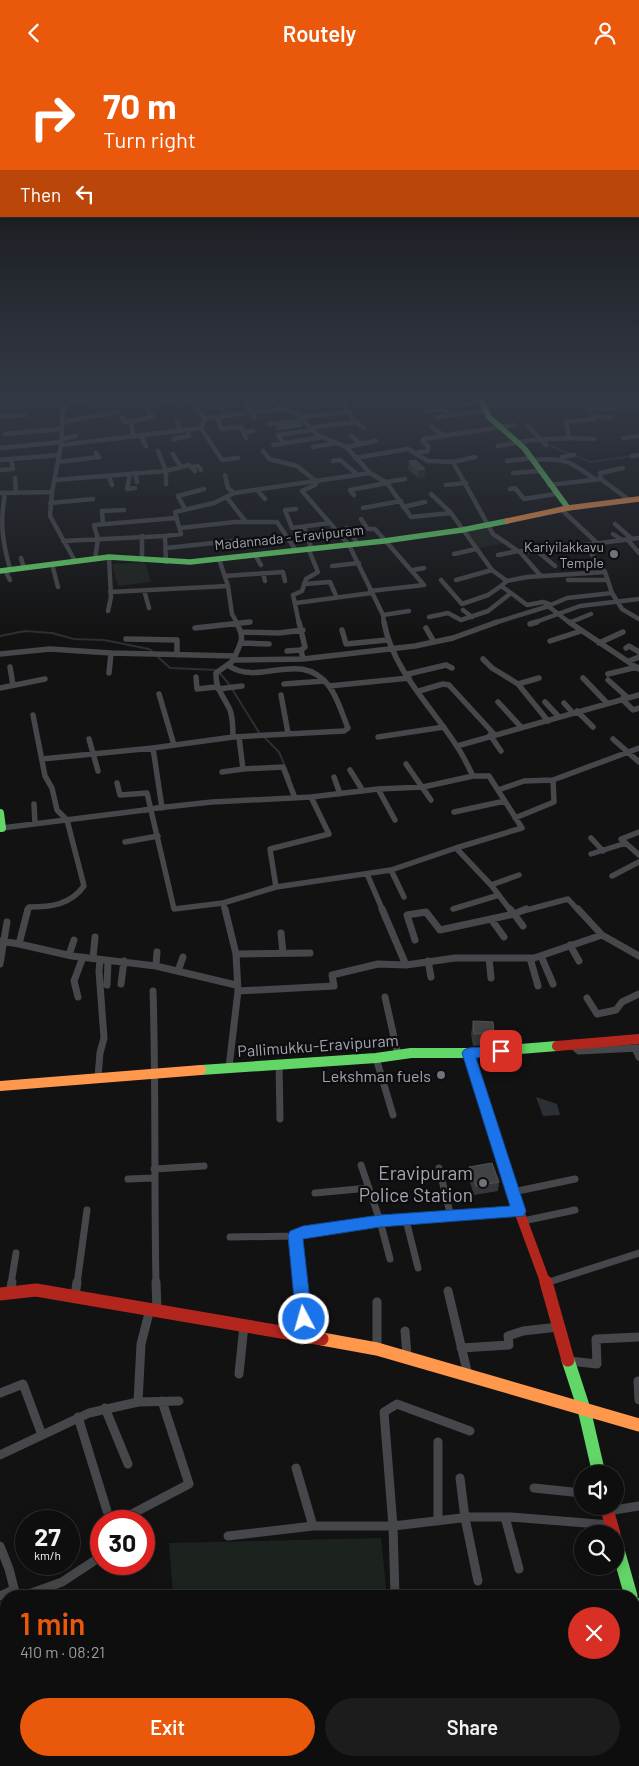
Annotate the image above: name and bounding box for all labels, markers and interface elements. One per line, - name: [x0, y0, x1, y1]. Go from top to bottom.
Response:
- icon: back: [20, 19, 48, 47]
- icon: person: [591, 19, 619, 47]
- text: Routely: [283, 20, 356, 46]
- text: 70 m: [103, 84, 177, 126]
- icon: right: [20, 85, 85, 150]
- text: Turn right: [103, 126, 196, 152]
- icon: left: [71, 180, 99, 208]
- text: Then: [20, 183, 61, 206]
- street label: Madannada - Eravipuram: [214, 521, 364, 553]
- place label: Kariyilakkavu Temple: [524, 538, 604, 571]
- marker: Kariyilakkavu Temple: [608, 548, 620, 560]
- street label: Pallimukku-Eravipuram: [237, 1030, 399, 1060]
- pin: [480, 1030, 522, 1072]
- icon: arrive: [487, 1037, 515, 1065]
- place label: Lekshman fuels: [322, 1066, 431, 1085]
- marker: Lekshman fuels: [435, 1069, 447, 1081]
- place label: Eravipuram Police Station: [359, 1161, 473, 1206]
- marker: Eravipuram Police Station: [477, 1177, 489, 1189]
- position arrow: [277, 1292, 329, 1344]
- map controls: [574, 1465, 624, 1575]
- button: sound: [574, 1465, 624, 1515]
- speed limit sign: 30: [90, 1510, 155, 1575]
- text: 27: [34, 1521, 61, 1551]
- button: search: [574, 1525, 624, 1575]
- text: km/h: [34, 1548, 61, 1562]
- text: 1 min: [20, 1605, 85, 1641]
- button: close: [568, 1607, 620, 1659]
- text: 410 m · 08:21: [20, 1642, 105, 1661]
- button: Exit: [20, 1698, 315, 1756]
- button: Share: [325, 1698, 620, 1756]

